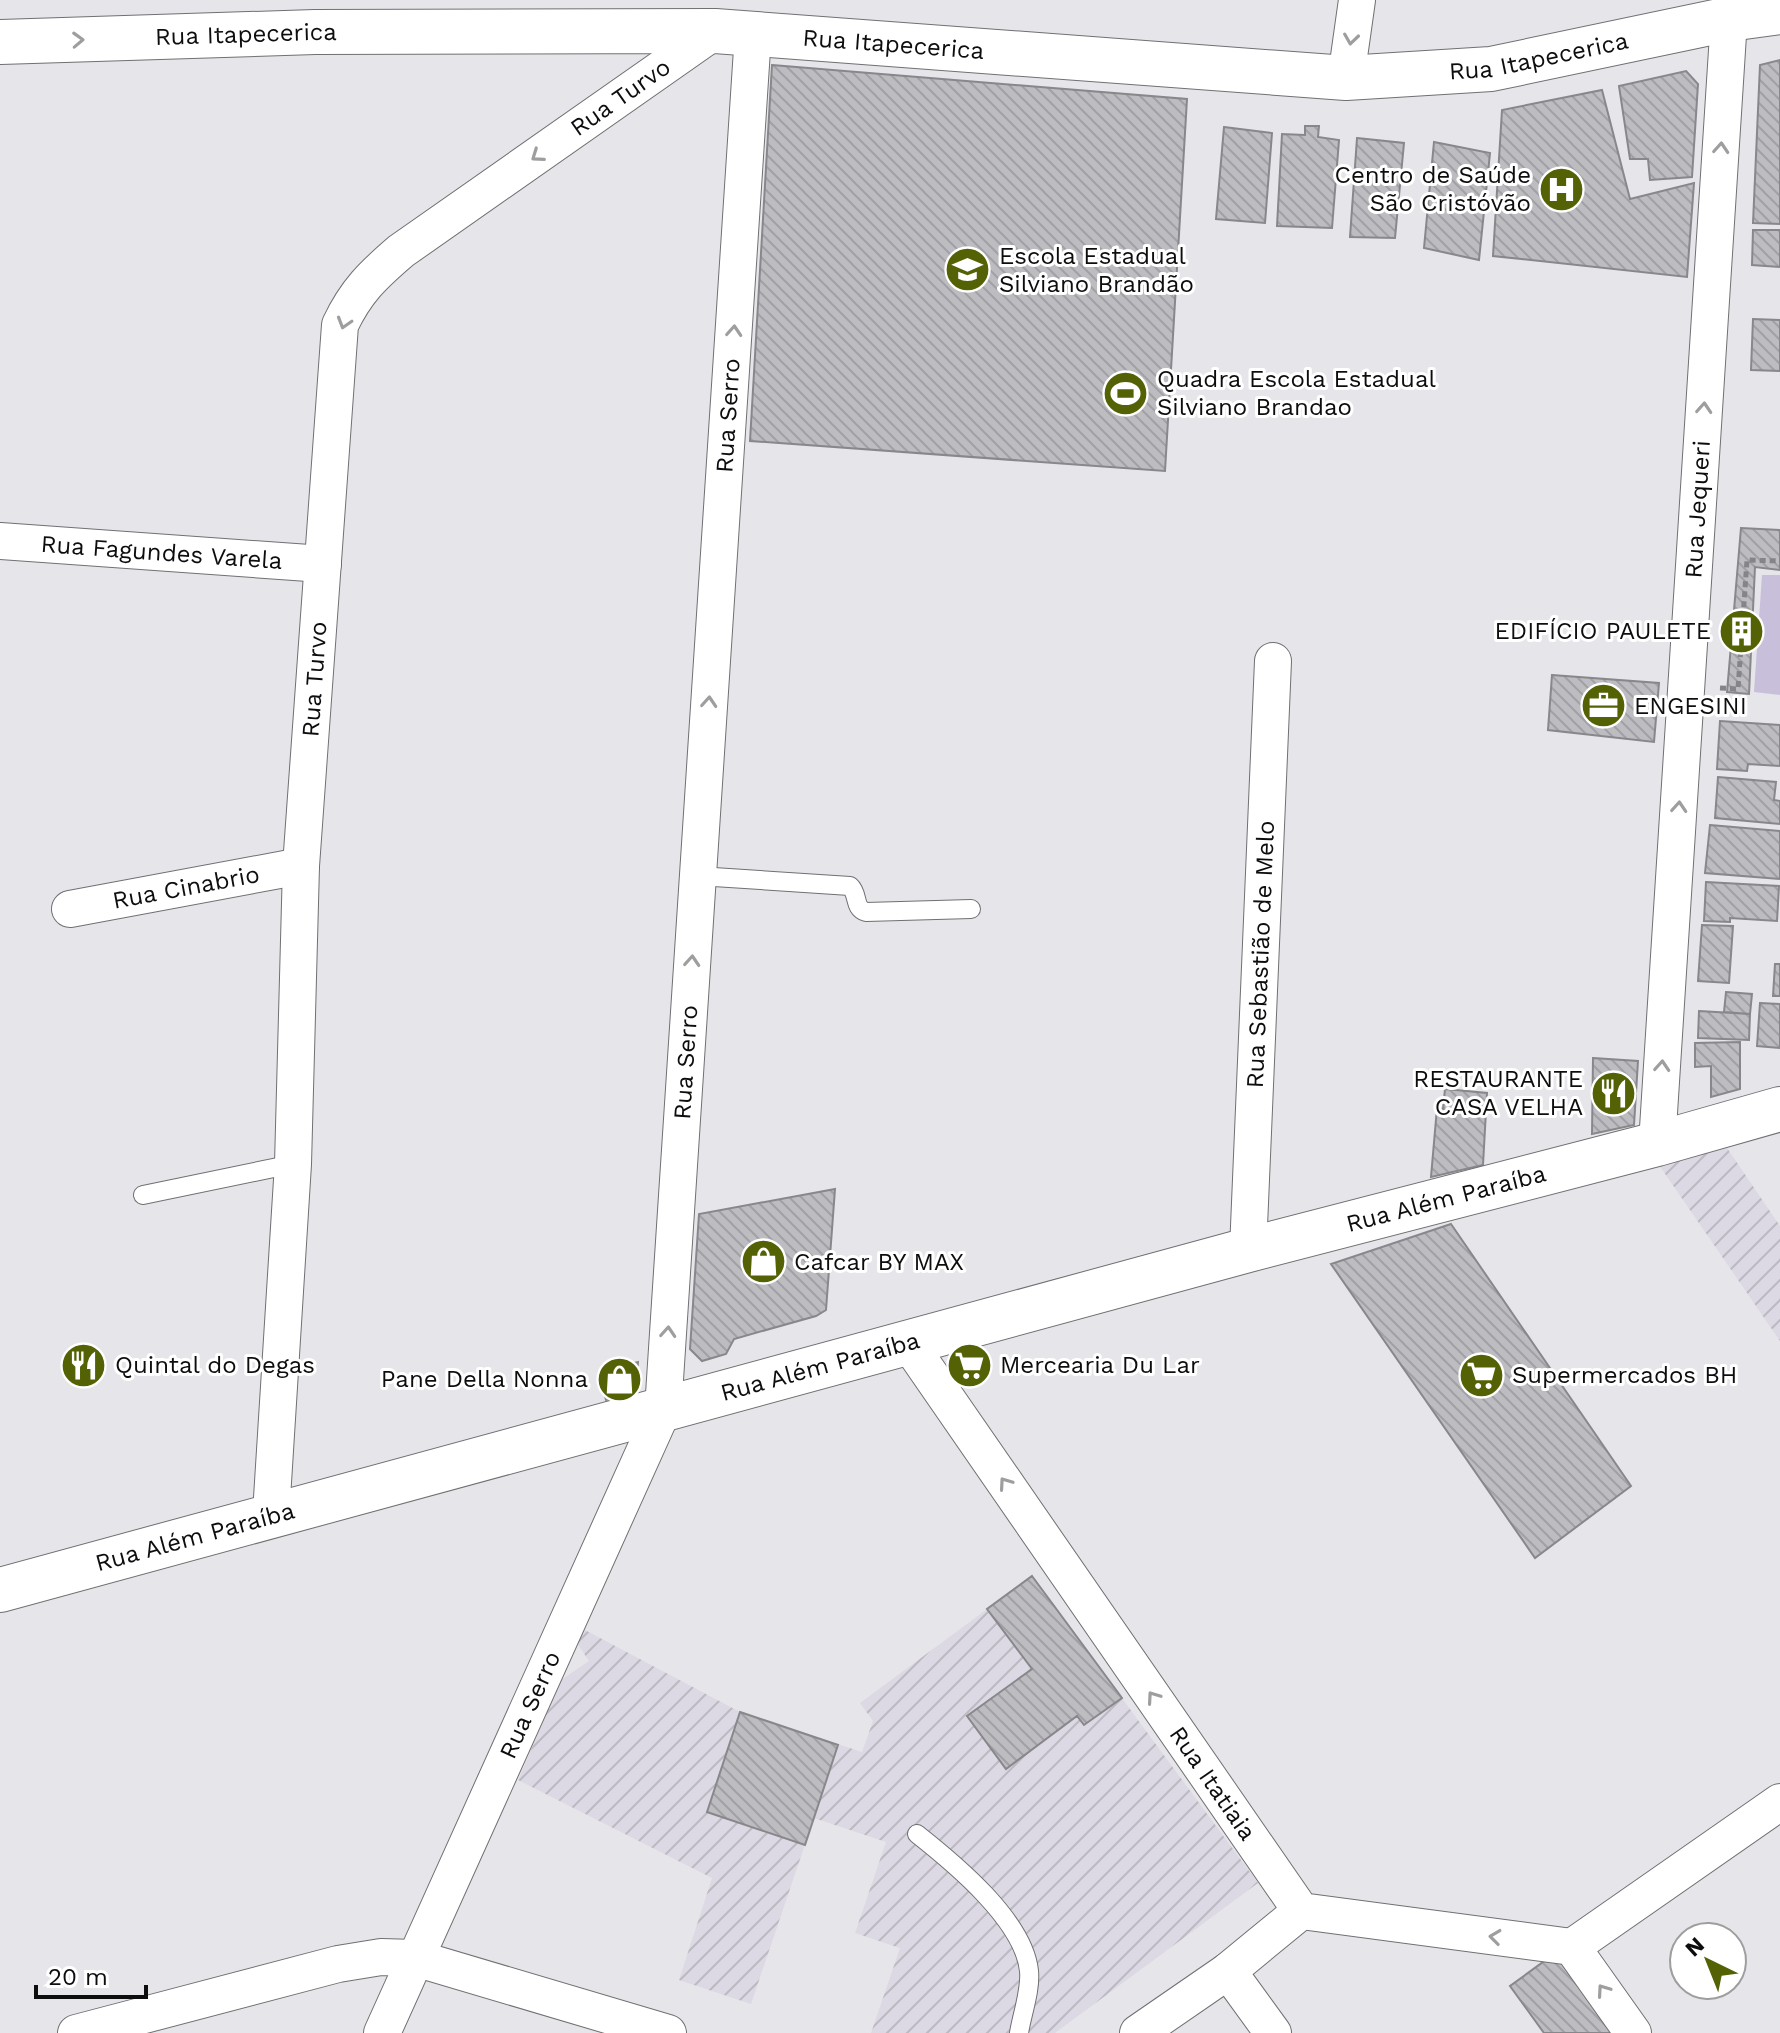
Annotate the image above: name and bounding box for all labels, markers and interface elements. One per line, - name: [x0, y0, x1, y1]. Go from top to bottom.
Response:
- street label: Rua Itapecerica: [154, 18, 337, 51]
- street label: Rua Itapecerica: [802, 24, 985, 65]
- street label: Rua Itapecerica: [1448, 27, 1631, 86]
- one-way arrow: [72, 31, 85, 48]
- one-way arrow: [1343, 32, 1360, 46]
- street label: Rua Turvo: [565, 53, 676, 142]
- one-way arrow: [1712, 141, 1729, 154]
- one-way arrow: [531, 146, 545, 161]
- place label: Centro de Saúde São Cristóvão: [1334, 161, 1531, 217]
- hospital icon: Centro de Saúde São Cristóvão: [1538, 165, 1586, 213]
- place label: Escola Estadual Silviano Brandão: [999, 242, 1194, 298]
- school or university icon: Escola Estadual Silviano Brandão: [944, 246, 992, 294]
- one-way arrow: [337, 316, 353, 329]
- one-way arrow: [725, 324, 742, 337]
- street label: Rua Serro: [710, 357, 746, 474]
- place label: Quadra Escola Estadual Silviano Brandao: [1157, 365, 1436, 421]
- sports icon: Quadra Escola Estadual Silviano Brandao: [1102, 369, 1150, 417]
- one-way arrow: [1695, 401, 1712, 414]
- street label: Rua Jequeri: [1679, 439, 1716, 579]
- street label: Rua Fagundes Varela: [40, 530, 283, 575]
- building icon: EDIFÍCIO PAULETE: [1718, 607, 1766, 655]
- place label: EDIFÍCIO PAULETE: [1495, 617, 1711, 645]
- street label: Rua Turvo: [296, 621, 333, 738]
- office icon: ENGESINI: [1579, 682, 1627, 730]
- place label: ENGESINI: [1634, 692, 1747, 720]
- one-way arrow: [700, 695, 717, 708]
- one-way arrow: [1670, 800, 1687, 813]
- street label: Rua Sebastião de Melo: [1241, 820, 1280, 1089]
- street label: Rua Cinabrio: [110, 860, 262, 915]
- one-way arrow: [683, 954, 700, 967]
- street label: Rua Serro: [668, 1004, 703, 1120]
- one-way arrow: [1653, 1059, 1670, 1072]
- place label: RESTAURANTE CASA VELHA: [1413, 1065, 1583, 1121]
- restaurant icon: RESTAURANTE CASA VELHA: [1590, 1069, 1638, 1117]
- street label: Rua Além Paraíba: [1343, 1159, 1549, 1238]
- shop icon: Cafcar BY MAX: [739, 1238, 787, 1286]
- place label: Cafcar BY MAX: [794, 1248, 964, 1276]
- one-way arrow: [659, 1325, 676, 1338]
- street label: Rua Além Paraíba: [717, 1326, 923, 1407]
- restaurant icon: Quintal do Degas: [60, 1341, 108, 1389]
- supermarket icon: Mercearia Du Lar: [945, 1341, 993, 1389]
- place label: Quintal do Degas: [115, 1351, 315, 1379]
- place label: Mercearia Du Lar: [1000, 1351, 1200, 1379]
- supermarket icon: Supermercados BH: [1457, 1351, 1505, 1399]
- shop icon: Pane Della Nonna: [595, 1355, 643, 1403]
- place label: Supermercados BH: [1512, 1361, 1737, 1389]
- place label: Pane Della Nonna: [381, 1365, 588, 1393]
- one-way arrow: [1000, 1478, 1015, 1492]
- street label: Rua Além Paraíba: [92, 1496, 298, 1577]
- street label: Rua Serro: [494, 1647, 566, 1763]
- one-way arrow: [1148, 1692, 1163, 1706]
- street label: Rua Itatiaia: [1164, 1721, 1262, 1846]
- north arrow: [1668, 1921, 1748, 2001]
- one-way arrow: [1488, 1928, 1501, 1945]
- text: N: [1680, 1932, 1709, 1961]
- scale bar: [36, 1949, 146, 1999]
- text: 20 m: [48, 1963, 108, 1991]
- one-way arrow: [1598, 1984, 1613, 1998]

